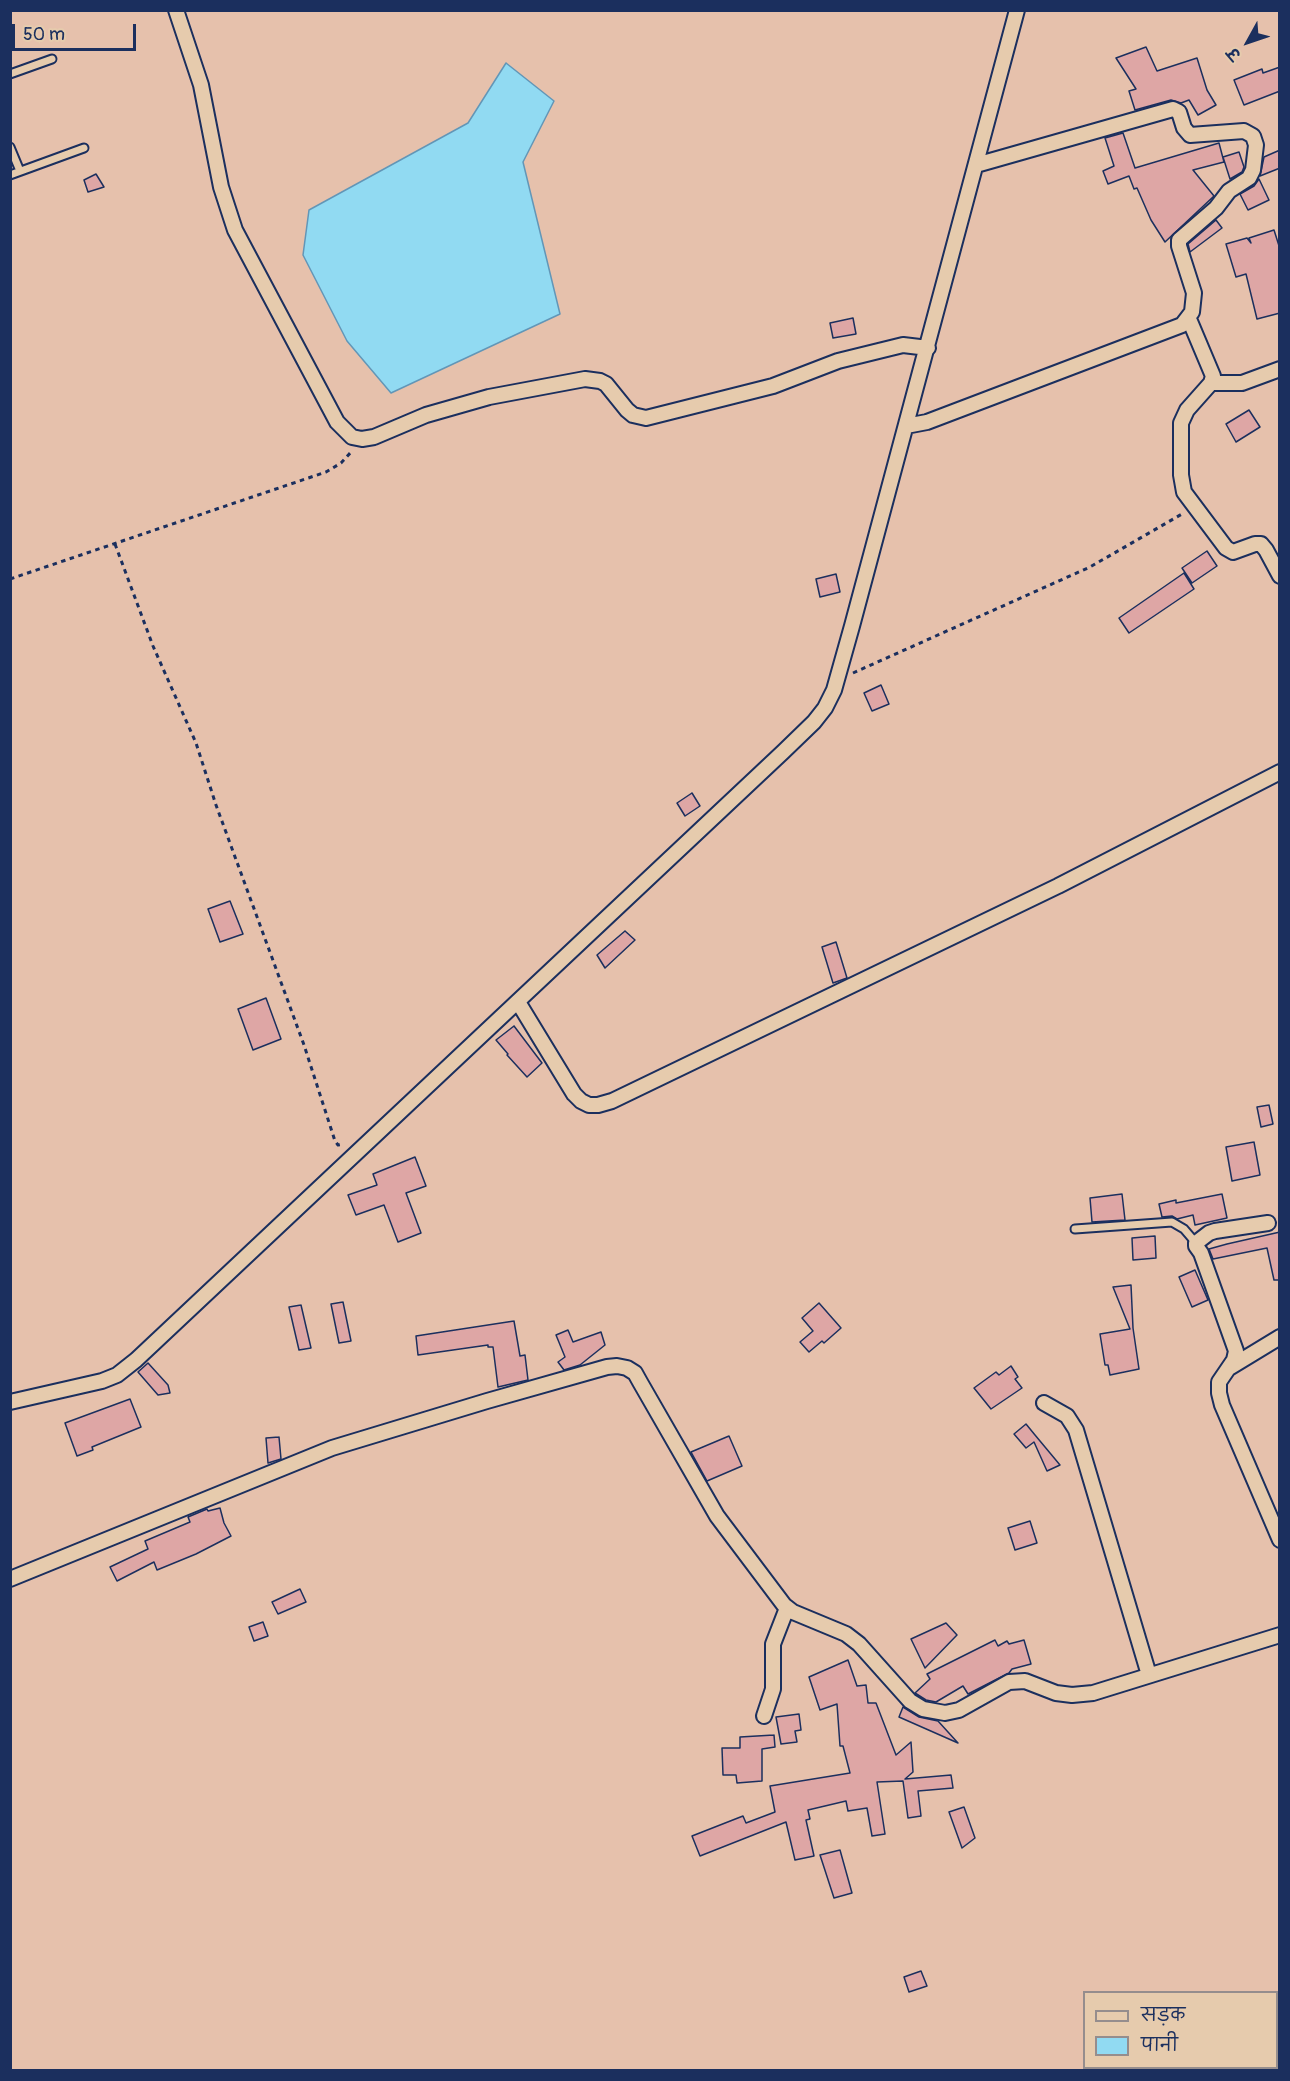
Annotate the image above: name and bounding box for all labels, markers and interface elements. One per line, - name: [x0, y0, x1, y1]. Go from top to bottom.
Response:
- scale bar: [15, 12, 140, 50]
- north arrow: [1218, 12, 1278, 72]
- text: 50 m: [23, 23, 65, 46]
- text: उ: [1223, 43, 1245, 64]
- legend: [1083, 1991, 1278, 2069]
- text: सड़क: [1141, 2004, 1185, 2027]
- text: पानी: [1141, 2034, 1178, 2057]

